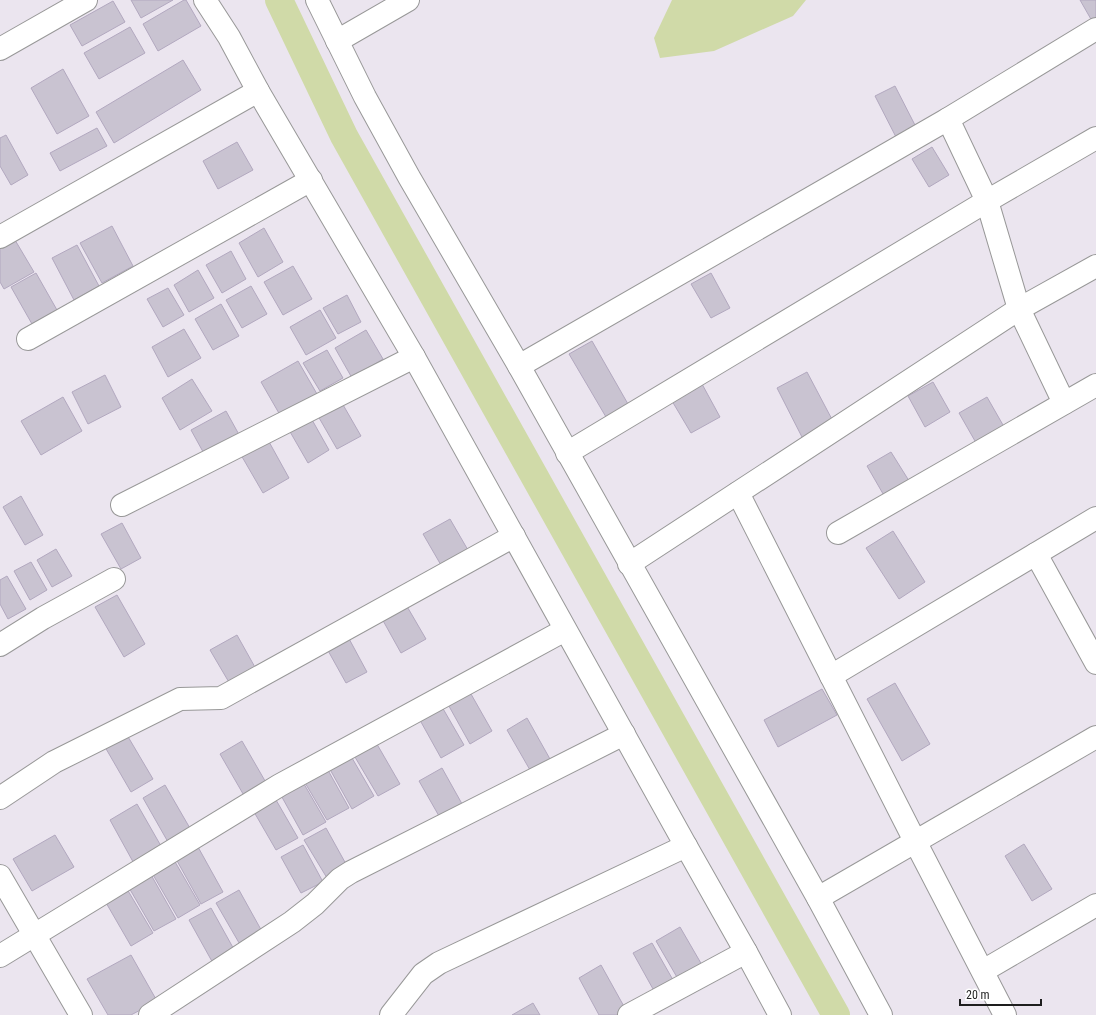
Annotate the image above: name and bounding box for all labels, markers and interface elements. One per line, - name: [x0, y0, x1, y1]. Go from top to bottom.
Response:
- scale bar: [960, 981, 1041, 1007]
- text: 20 m: [966, 988, 990, 1002]

